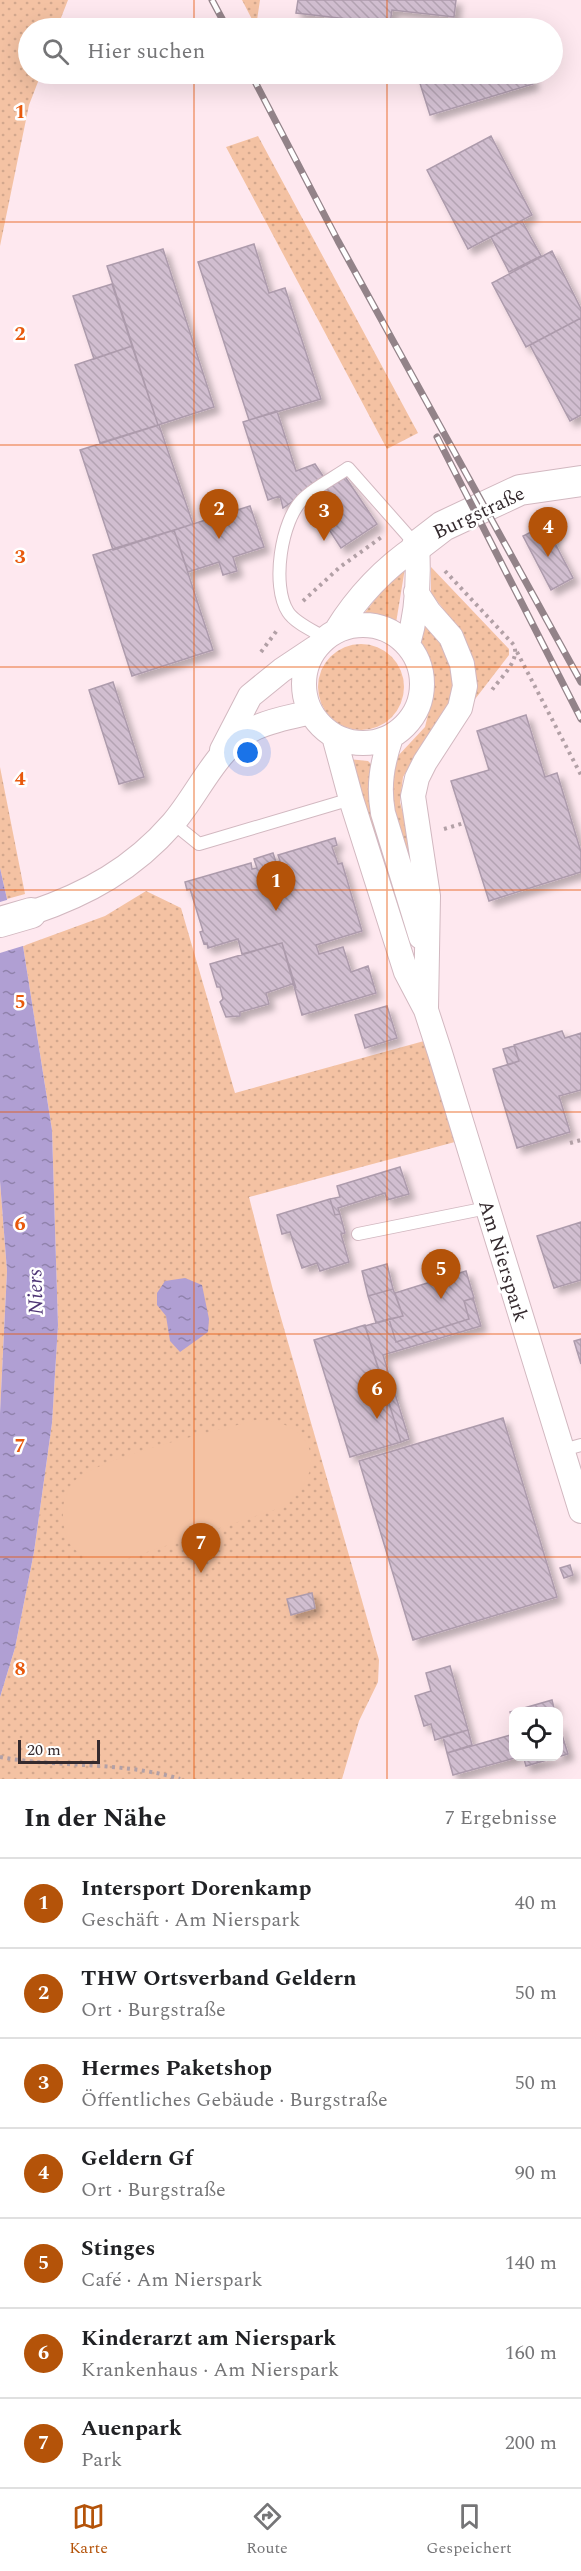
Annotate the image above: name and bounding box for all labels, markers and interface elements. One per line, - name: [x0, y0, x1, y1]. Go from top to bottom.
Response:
- search box: [18, 18, 563, 84]
- icon: search: [39, 35, 72, 68]
- text: Hier suchen: [87, 35, 205, 68]
- text: 1: [14, 97, 26, 127]
- text: 2: [14, 319, 26, 349]
- street label: Burgstraße: [428, 479, 530, 547]
- pin: 2: [200, 490, 238, 539]
- pin: 3: [304, 492, 344, 541]
- pin: 4: [528, 508, 568, 557]
- text: 3: [14, 542, 26, 572]
- your location: [233, 738, 262, 767]
- text: 4: [14, 764, 26, 794]
- pin: 1: [256, 862, 296, 911]
- text: 5: [14, 987, 26, 1017]
- street label: Am Nierspark: [470, 1196, 536, 1326]
- text: 6: [14, 1209, 26, 1239]
- pin: 5: [422, 1250, 460, 1299]
- water label: Niers: [19, 1268, 53, 1316]
- pin: 6: [358, 1370, 397, 1419]
- text: 7: [14, 1431, 26, 1461]
- pin: 7: [182, 1524, 220, 1573]
- text: 8: [14, 1654, 26, 1684]
- map controls: [509, 1707, 563, 1761]
- button: locate: [509, 1707, 563, 1761]
- scale bar: [18, 1737, 100, 1764]
- text: 20 m: [27, 1738, 61, 1762]
- text: In der Nähe: [24, 1798, 166, 1838]
- text: 7 Ergebnisse: [445, 1803, 557, 1833]
- text: Intersport Dorenkamp: [81, 1872, 311, 1905]
- text: 1: [38, 1888, 49, 1918]
- text: 40 m: [515, 1888, 557, 1918]
- text: Geschäft · Am Nierspark: [81, 1905, 300, 1935]
- text: THW Ortsverband Geldern: [81, 1962, 357, 1995]
- text: 2: [38, 1978, 49, 2008]
- text: 50 m: [515, 1978, 557, 2008]
- text: Ort · Burgstraße: [81, 1995, 226, 2025]
- text: Hermes Paketshop: [81, 2052, 272, 2085]
- text: 3: [38, 2068, 49, 2098]
- text: 50 m: [515, 2068, 557, 2098]
- text: Öffentliches Gebäude · Burgstraße: [81, 2085, 388, 2115]
- text: Geldern Gf: [81, 2142, 193, 2175]
- text: 4: [38, 2158, 49, 2188]
- text: 90 m: [515, 2158, 557, 2188]
- text: Ort · Burgstraße: [81, 2175, 226, 2205]
- text: Stinges: [81, 2232, 155, 2265]
- text: 5: [38, 2248, 49, 2278]
- text: 140 m: [505, 2248, 557, 2278]
- text: Café · Am Nierspark: [81, 2265, 263, 2295]
- text: Kinderarzt am Nierspark: [81, 2322, 336, 2355]
- text: 6: [38, 2338, 49, 2368]
- text: 160 m: [505, 2338, 557, 2368]
- text: Krankenhaus · Am Nierspark: [81, 2355, 339, 2385]
- text: Auenpark: [81, 2412, 182, 2445]
- text: 7: [38, 2428, 49, 2458]
- text: 200 m: [505, 2428, 557, 2458]
- text: Park: [81, 2445, 122, 2475]
- tab: Karte: [69, 2500, 108, 2560]
- tab: Route: [246, 2500, 288, 2560]
- tab: Gespeichert: [426, 2500, 512, 2560]

